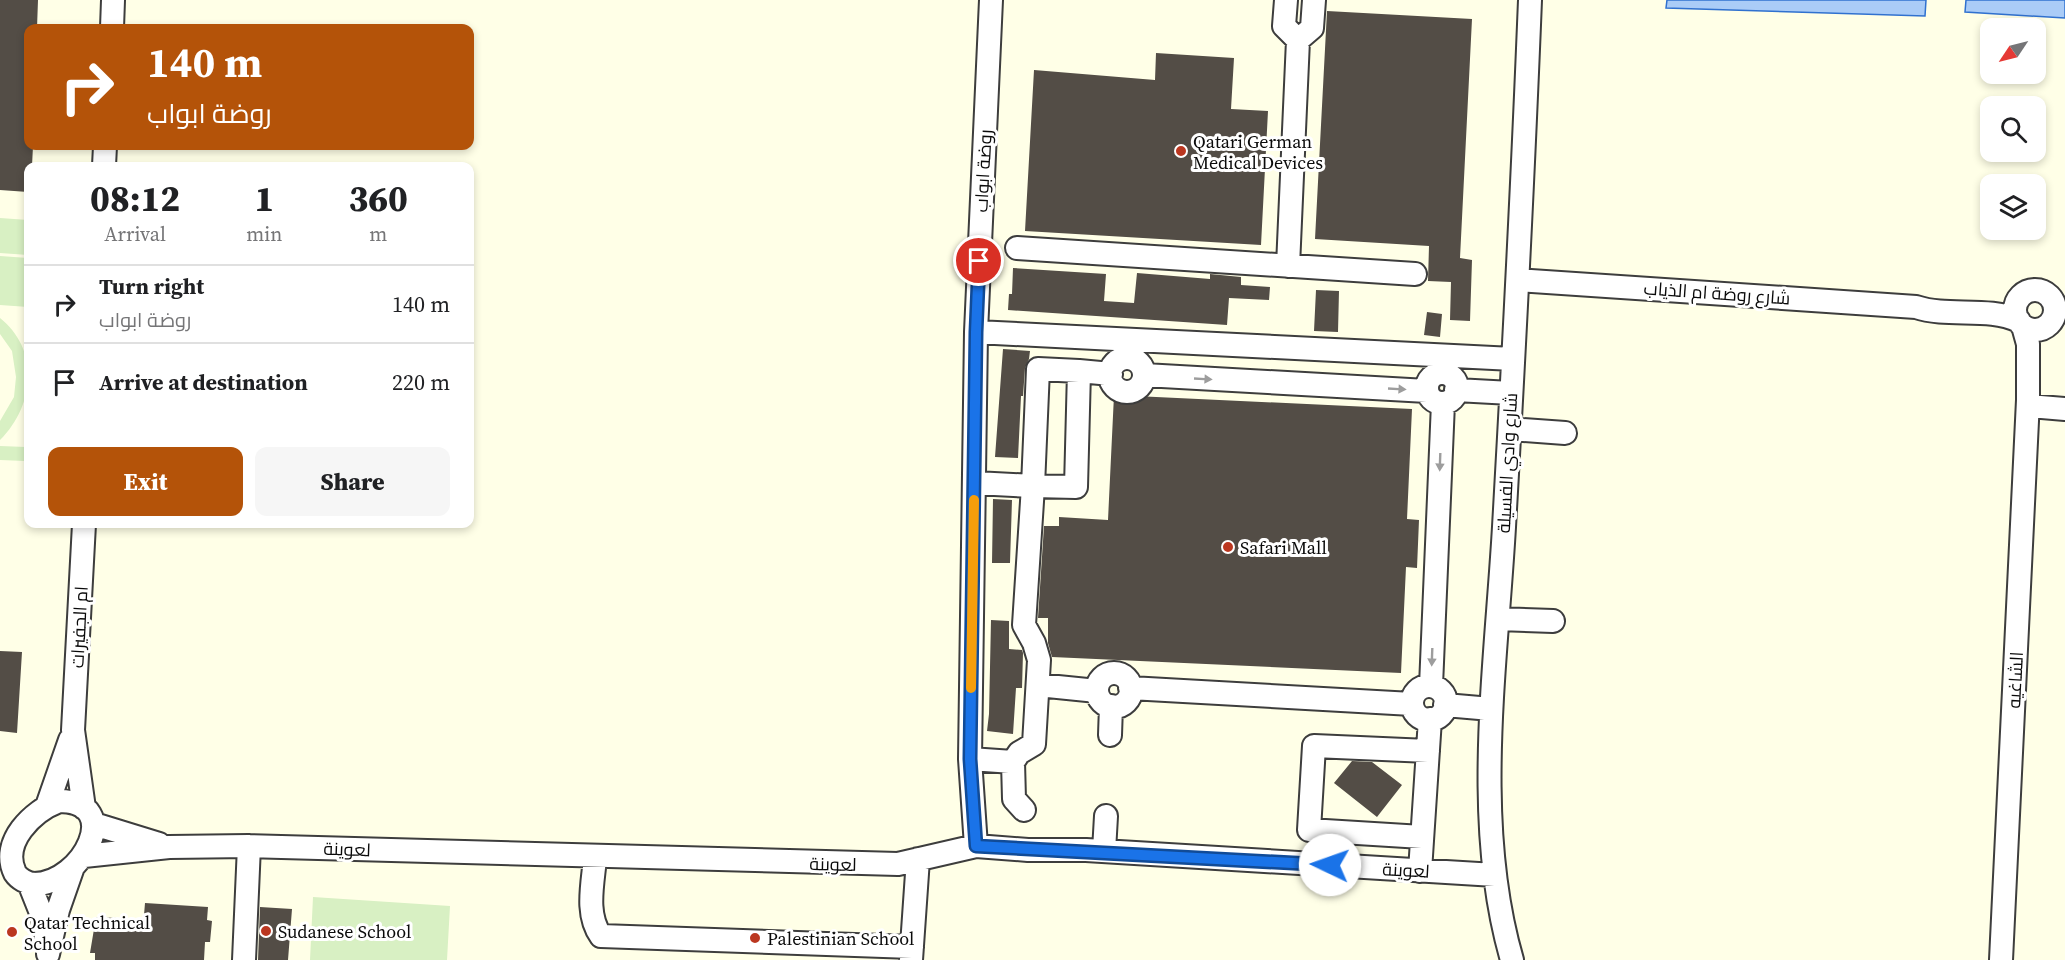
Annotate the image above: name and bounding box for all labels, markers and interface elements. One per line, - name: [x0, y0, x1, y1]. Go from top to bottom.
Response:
- north arrow: [1980, 18, 2046, 84]
- map controls: [1980, 18, 2046, 240]
- text: 140 m: [147, 33, 262, 91]
- icon: right: [48, 48, 126, 126]
- text: روضة ابواب: [147, 95, 272, 132]
- button: search: [1980, 96, 2046, 162]
- street label: روضة ابواب: [968, 129, 998, 213]
- place label: Qatari German Medical Devices: [1193, 129, 1323, 175]
- marker: Qatari German Medical Devices: [1174, 144, 1188, 158]
- text: 08:12: [90, 174, 180, 223]
- text: 1: [254, 174, 274, 223]
- text: 360: [348, 174, 408, 223]
- button: layers: [1980, 174, 2046, 240]
- text: Arrival: [104, 220, 166, 248]
- text: min: [246, 220, 282, 248]
- text: m: [369, 220, 387, 248]
- pin: [953, 235, 1004, 286]
- icon: arrive: [962, 244, 995, 277]
- text: Turn right: [99, 271, 204, 301]
- street label: شارع روضة ام الذياب: [1643, 275, 1791, 311]
- icon: right: [48, 288, 81, 321]
- text: 140 m: [392, 289, 450, 319]
- text: روضة ابواب: [99, 306, 191, 334]
- icon: arrive: [48, 366, 81, 399]
- text: Arrive at destination: [99, 367, 308, 397]
- text: 220 m: [392, 367, 450, 397]
- one-way arrow: [1193, 374, 1212, 383]
- one-way arrow: [1388, 384, 1407, 394]
- street label: شارع وادي الفسيلة: [1491, 392, 1525, 534]
- button: Exit: [48, 447, 243, 516]
- button: Share: [255, 447, 450, 516]
- one-way arrow: [1436, 452, 1445, 471]
- place label: Safari Mall: [1240, 535, 1327, 560]
- marker: Safari Mall: [1221, 540, 1235, 554]
- street label: ام الجفيرات: [64, 585, 94, 669]
- one-way arrow: [1427, 647, 1437, 666]
- street label: الشاغيه: [2001, 651, 2029, 709]
- position arrow: [1298, 833, 1362, 897]
- street label: لعوينة: [323, 836, 371, 862]
- street label: لعوينة: [809, 851, 857, 877]
- street label: لعوينة: [1382, 856, 1430, 884]
- place label: Qatar Technical School: [24, 910, 150, 956]
- place label: Sudanese School: [278, 919, 411, 944]
- marker: Sudanese School: [259, 924, 273, 938]
- marker: Qatar Technical School: [5, 925, 19, 939]
- place label: Palestinian School: [767, 926, 914, 951]
- marker: Palestinian School: [748, 931, 762, 945]

